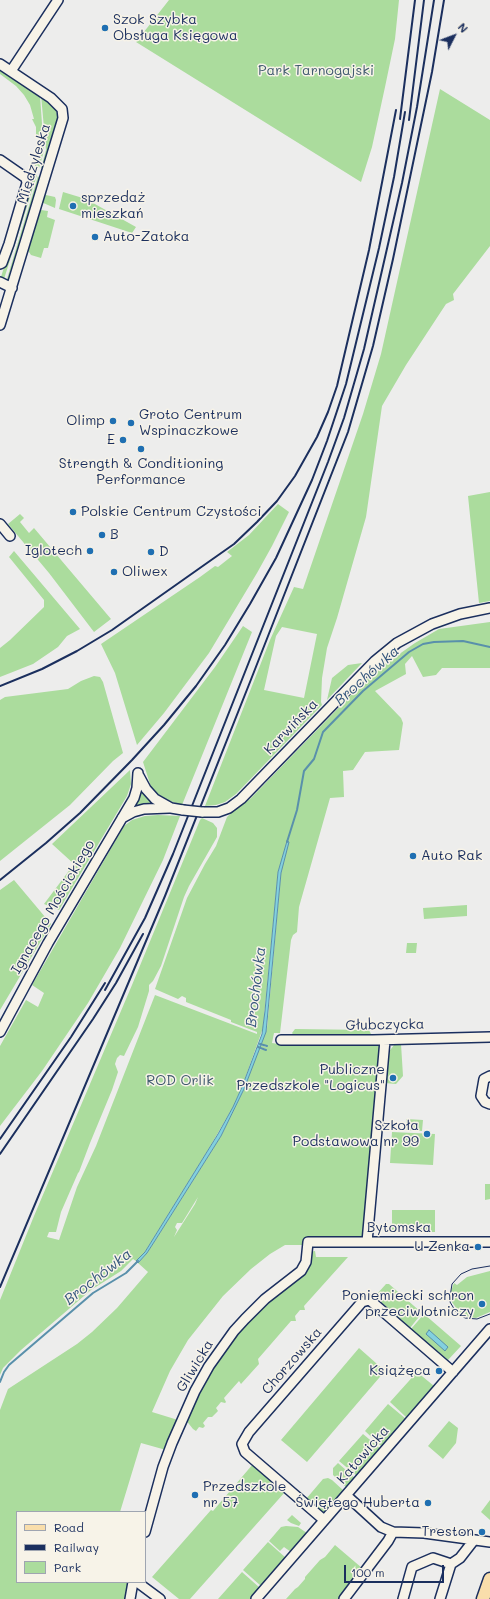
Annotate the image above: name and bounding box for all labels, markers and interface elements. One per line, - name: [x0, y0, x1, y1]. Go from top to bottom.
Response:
- place label: Szok Szybka Obsługa Księgowa: [113, 12, 238, 44]
- north arrow: [434, 16, 474, 56]
- text: N: [455, 20, 472, 36]
- marker: Szok Szybka Obsługa Księgowa: [100, 23, 110, 33]
- park label: Park Tarnogajski: [258, 63, 374, 79]
- street label: Międzyleska: [14, 122, 54, 206]
- place label: sprzedaż mieszkań: [81, 190, 145, 222]
- marker: sprzedaż mieszkań: [68, 201, 78, 211]
- place label: Auto-Zatoka: [103, 229, 189, 245]
- marker: Auto-Zatoka: [90, 232, 100, 242]
- place label: Groto Centrum Wspinaczkowe: [139, 407, 242, 440]
- place label: Olimp: [66, 413, 105, 429]
- marker: Olimp: [108, 416, 118, 426]
- marker: Groto Centrum Wspinaczkowe: [126, 418, 136, 428]
- place label: E: [107, 432, 115, 448]
- marker: E: [118, 435, 128, 445]
- marker: Strength & Conditioning Performance: [136, 444, 146, 454]
- place label: Strength & Conditioning Performance: [59, 456, 223, 488]
- place label: Polskie Centrum Czystości: [81, 504, 262, 520]
- marker: Polskie Centrum Czystości: [68, 507, 78, 517]
- place label: B: [110, 527, 119, 543]
- marker: B: [97, 530, 107, 540]
- place label: Iglotech: [25, 543, 82, 559]
- place label: D: [159, 544, 169, 560]
- marker: Iglotech: [85, 546, 95, 556]
- marker: D: [146, 547, 156, 557]
- place label: Oliwex: [122, 564, 168, 580]
- marker: Oliwex: [109, 567, 119, 577]
- water label: Brochówka: [331, 642, 403, 710]
- street label: Karwińska: [261, 696, 321, 758]
- street label: Ignacego Mościckiego: [8, 837, 98, 977]
- place label: Auto Rak: [421, 848, 482, 864]
- marker: Auto Rak: [408, 851, 418, 861]
- water label: Brochówka: [242, 946, 270, 1028]
- street label: Głubczycka: [345, 1016, 425, 1034]
- place label: Publiczne Przedszkole "Logicus": [236, 1062, 385, 1094]
- park label: ROD Orlik: [146, 1073, 214, 1089]
- marker: Publiczne Przedszkole "Logicus": [388, 1073, 398, 1083]
- place label: Szkoła Podstawowa nr 99: [293, 1118, 419, 1150]
- marker: Szkoła Podstawowa nr 99: [422, 1129, 432, 1139]
- street label: Bytomska: [367, 1220, 431, 1236]
- place label: U Zenka: [414, 1239, 470, 1255]
- marker: U Zenka: [473, 1242, 483, 1252]
- water label: Brochówka: [61, 1245, 135, 1309]
- place label: Poniemiecki schron przeciwlotniczy: [342, 1288, 474, 1320]
- marker: Poniemiecki schron przeciwlotniczy: [477, 1299, 487, 1309]
- street label: Chorzowska: [258, 1324, 326, 1398]
- street label: Gliwicka: [173, 1337, 217, 1395]
- place label: Książęca: [369, 1363, 431, 1379]
- marker: Książęca: [434, 1366, 444, 1376]
- street label: Katowicka: [333, 1423, 393, 1487]
- place label: Przedszkole nr 57: [203, 1479, 286, 1512]
- marker: Przedszkole nr 57: [190, 1490, 200, 1500]
- place label: Świętego Huberta: [295, 1495, 420, 1511]
- marker: Świętego Huberta: [423, 1498, 433, 1508]
- legend: [16, 1511, 146, 1583]
- text: Road: [54, 1519, 84, 1535]
- place label: Treston: [421, 1524, 474, 1540]
- marker: Treston: [477, 1527, 487, 1537]
- text: Railway: [54, 1539, 99, 1555]
- scale bar: [346, 1557, 446, 1583]
- text: Park: [54, 1559, 81, 1575]
- text: 100 m: [351, 1564, 385, 1580]

